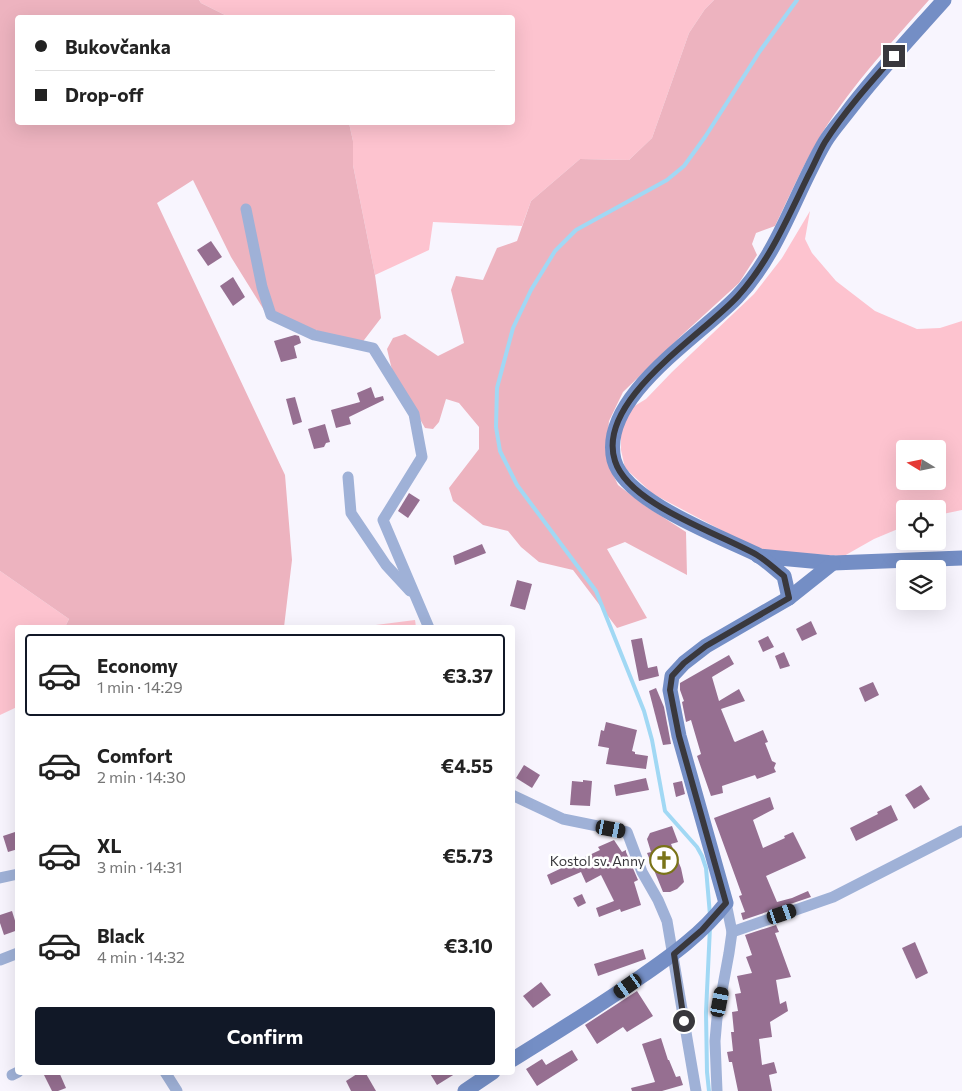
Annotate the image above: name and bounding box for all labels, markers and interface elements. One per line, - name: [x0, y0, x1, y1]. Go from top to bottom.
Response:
- text: Bukovčanka: [65, 35, 171, 58]
- route end: [883, 45, 905, 67]
- text: Drop-off: [65, 83, 144, 106]
- north arrow: [896, 440, 946, 490]
- map controls: [896, 440, 946, 610]
- button: locate: [896, 500, 946, 550]
- button: layers: [896, 560, 946, 610]
- icon: car: [37, 653, 82, 698]
- text: Economy: [97, 654, 178, 677]
- text: €3.37: [442, 664, 493, 687]
- text: 1 min · 14:29: [97, 677, 183, 696]
- icon: car: [37, 743, 82, 788]
- text: Comfort: [97, 744, 173, 767]
- text: €4.55: [441, 754, 493, 777]
- text: 2 min · 14:30: [97, 767, 186, 786]
- car: [594, 819, 627, 839]
- icon: car: [37, 833, 82, 878]
- text: XL: [97, 834, 122, 857]
- text: €5.73: [442, 844, 493, 867]
- church icon: Kostol sv. Anny: [649, 845, 679, 875]
- place label: Kostol sv. Anny: [550, 852, 645, 869]
- text: 3 min · 14:31: [97, 857, 183, 876]
- car: [765, 902, 798, 926]
- icon: car: [37, 923, 82, 968]
- text: Black: [97, 924, 145, 947]
- text: €3.10: [444, 934, 493, 957]
- text: 4 min · 14:32: [97, 947, 185, 966]
- car: [611, 971, 644, 1001]
- car: [709, 986, 730, 1018]
- button: Confirm: [35, 1007, 495, 1065]
- route start: [673, 1010, 695, 1032]

